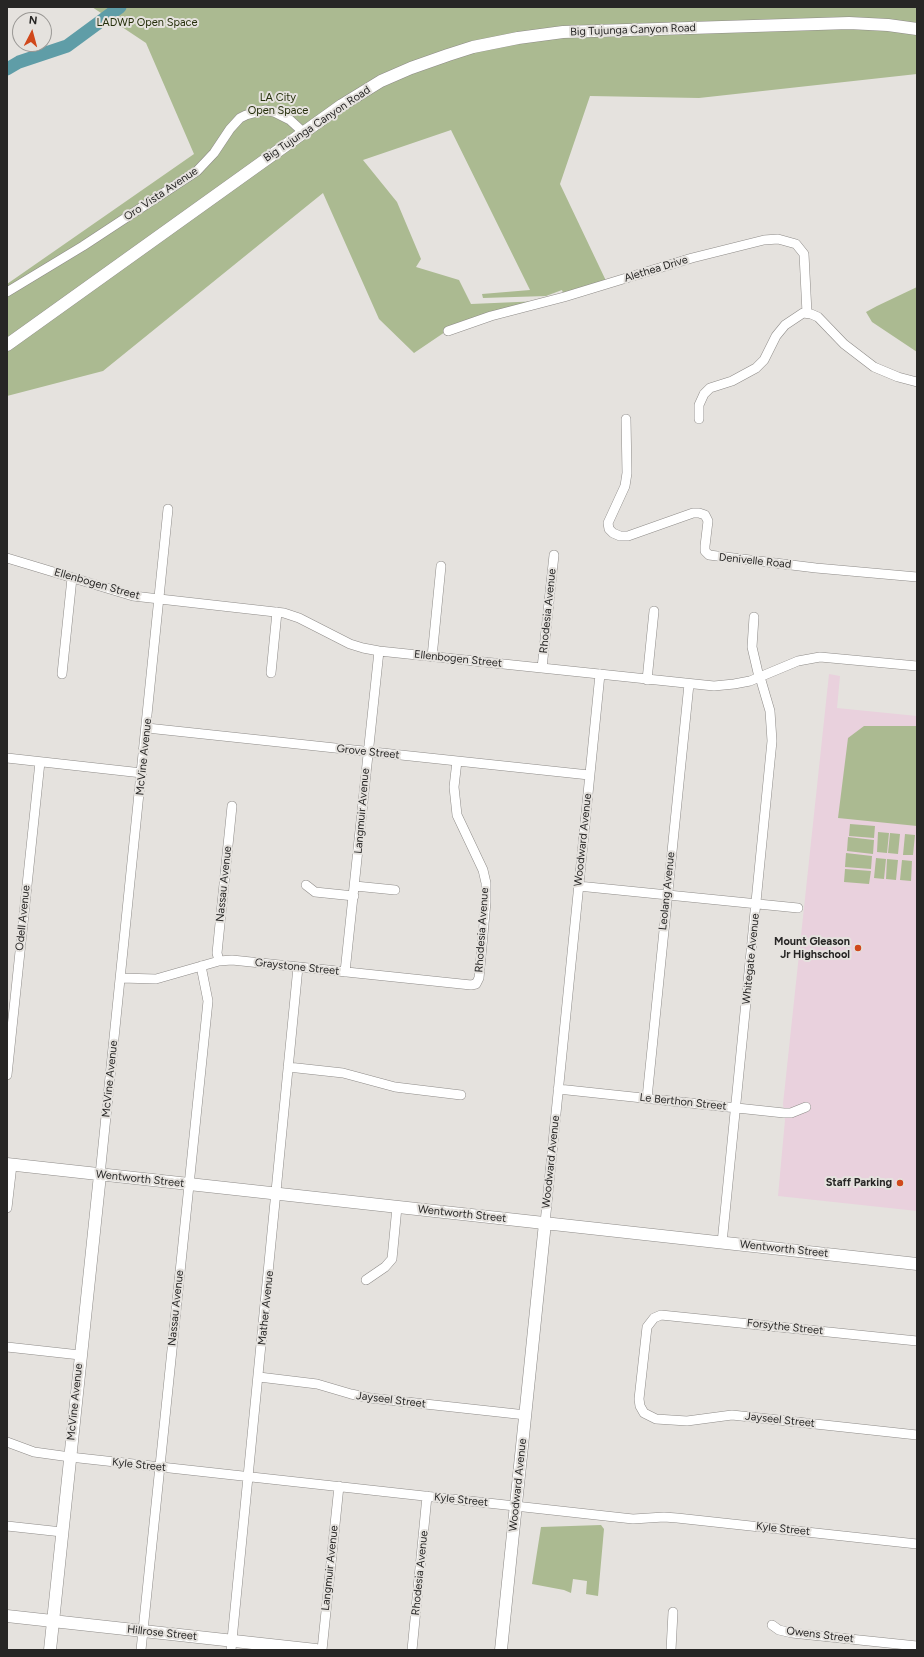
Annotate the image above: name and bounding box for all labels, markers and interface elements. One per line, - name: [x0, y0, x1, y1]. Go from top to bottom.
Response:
- north arrow: [12, 12, 52, 52]
- text: N: [28, 14, 38, 27]
- park label: LADWP Open Space: [96, 16, 198, 30]
- street label: Big Tujunga Canyon Road: [570, 21, 696, 39]
- street label: Big Tujunga Canyon Road: [261, 83, 373, 165]
- park label: LA City Open Space: [248, 91, 308, 117]
- street label: Oro Vista Avenue: [122, 164, 200, 224]
- street label: Alethea Drive: [623, 253, 689, 285]
- street label: Denivelle Road: [718, 551, 792, 571]
- street label: Ellenbogen Street: [53, 565, 141, 603]
- street label: Rhodesia Avenue: [537, 568, 559, 654]
- street label: Ellenbogen Street: [413, 648, 503, 670]
- street label: McVine Avenue: [133, 718, 155, 796]
- street label: Grove Street: [336, 742, 400, 762]
- street label: Langmuir Avenue: [352, 768, 372, 854]
- street label: Woodward Avenue: [572, 793, 594, 887]
- street label: Nassau Avenue: [213, 846, 235, 922]
- street label: Leolang Avenue: [656, 851, 678, 931]
- street label: Odell Avenue: [13, 885, 33, 951]
- street label: Rhodesia Avenue: [472, 887, 492, 973]
- street label: Whitegate Avenue: [740, 913, 762, 1005]
- place label: Mount Gleason Jr Highschool: [774, 935, 850, 961]
- marker: Mount Gleason Jr Highschool: [853, 943, 863, 953]
- street label: Graystone Street: [254, 956, 340, 978]
- street label: McVine Avenue: [99, 1040, 121, 1118]
- street label: Le Berthon Street: [639, 1091, 727, 1113]
- street label: Woodward Avenue: [540, 1115, 562, 1209]
- street label: Wentworth Street: [95, 1168, 185, 1190]
- place label: Staff Parking: [826, 1176, 892, 1190]
- marker: Staff Parking: [895, 1178, 905, 1188]
- street label: Wentworth Street: [417, 1203, 507, 1225]
- street label: Wentworth Street: [739, 1238, 829, 1260]
- street label: Nassau Avenue: [165, 1270, 187, 1346]
- street label: Mather Avenue: [256, 1270, 276, 1346]
- street label: Forsythe Street: [746, 1316, 824, 1338]
- street label: McVine Avenue: [64, 1363, 86, 1441]
- street label: Jayseel Street: [355, 1389, 427, 1411]
- street label: Jayseel Street: [744, 1410, 816, 1430]
- street label: Woodward Avenue: [507, 1438, 529, 1532]
- street label: Kyle Street: [111, 1456, 167, 1474]
- street label: Kyle Street: [433, 1491, 489, 1509]
- street label: Kyle Street: [755, 1520, 811, 1538]
- street label: Langmuir Avenue: [319, 1525, 341, 1611]
- street label: Rhodesia Avenue: [409, 1530, 431, 1616]
- street label: Hillrose Street: [126, 1623, 198, 1643]
- street label: Owens Street: [786, 1624, 854, 1646]

